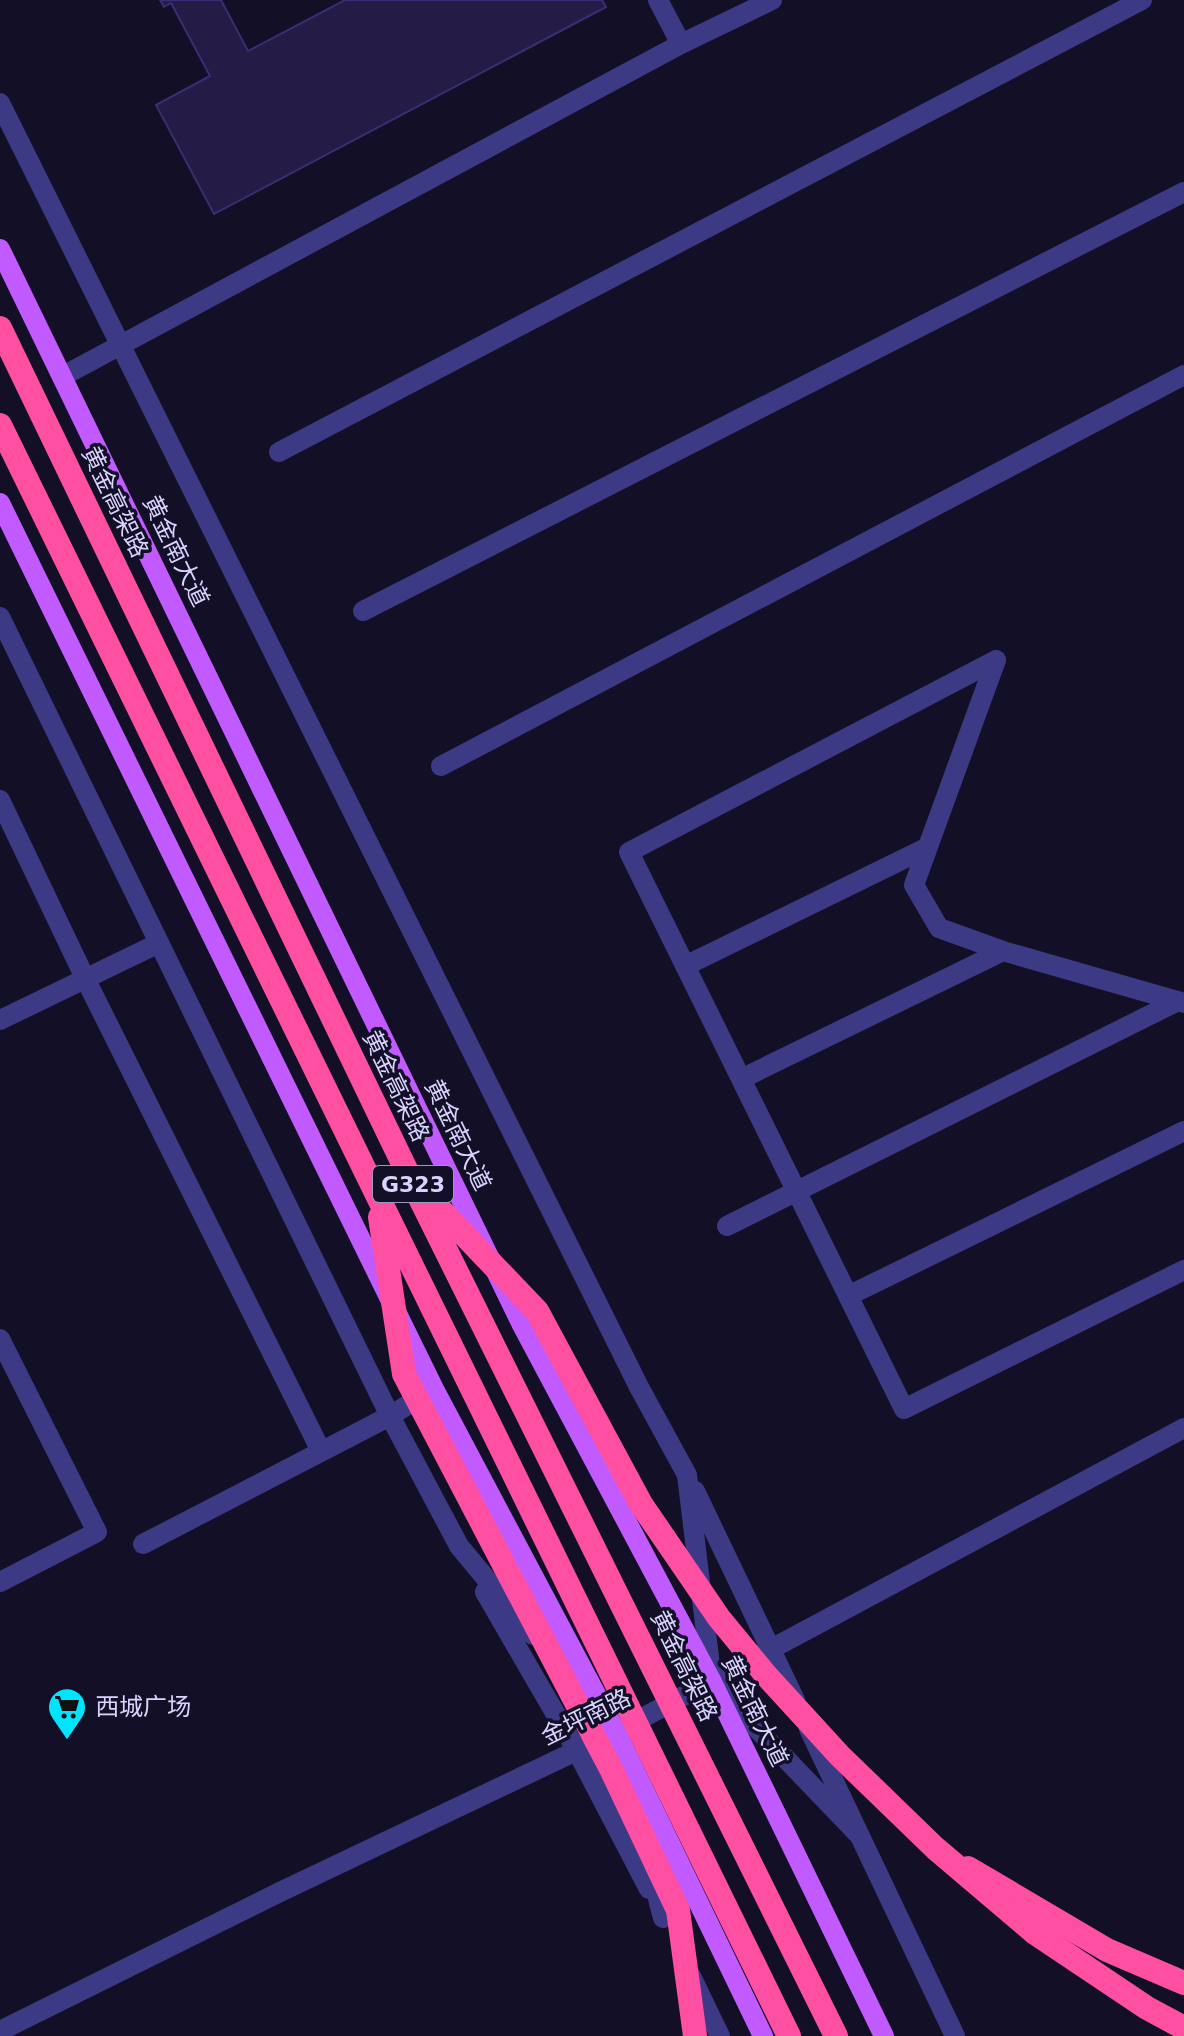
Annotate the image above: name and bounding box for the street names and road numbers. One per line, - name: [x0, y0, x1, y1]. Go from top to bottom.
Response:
- street label: 黄金高架路: [76, 442, 154, 562]
- street label: 黄金南大道: [137, 491, 215, 611]
- street label: 黄金高架路: [357, 1026, 435, 1146]
- street label: 黄金南大道: [419, 1075, 497, 1195]
- road number: G323: [373, 1166, 453, 1202]
- street label: 黄金高架路: [645, 1606, 723, 1726]
- street label: 黄金南大道: [716, 1651, 794, 1771]
- street label: 金坪南路: [537, 1683, 635, 1751]

